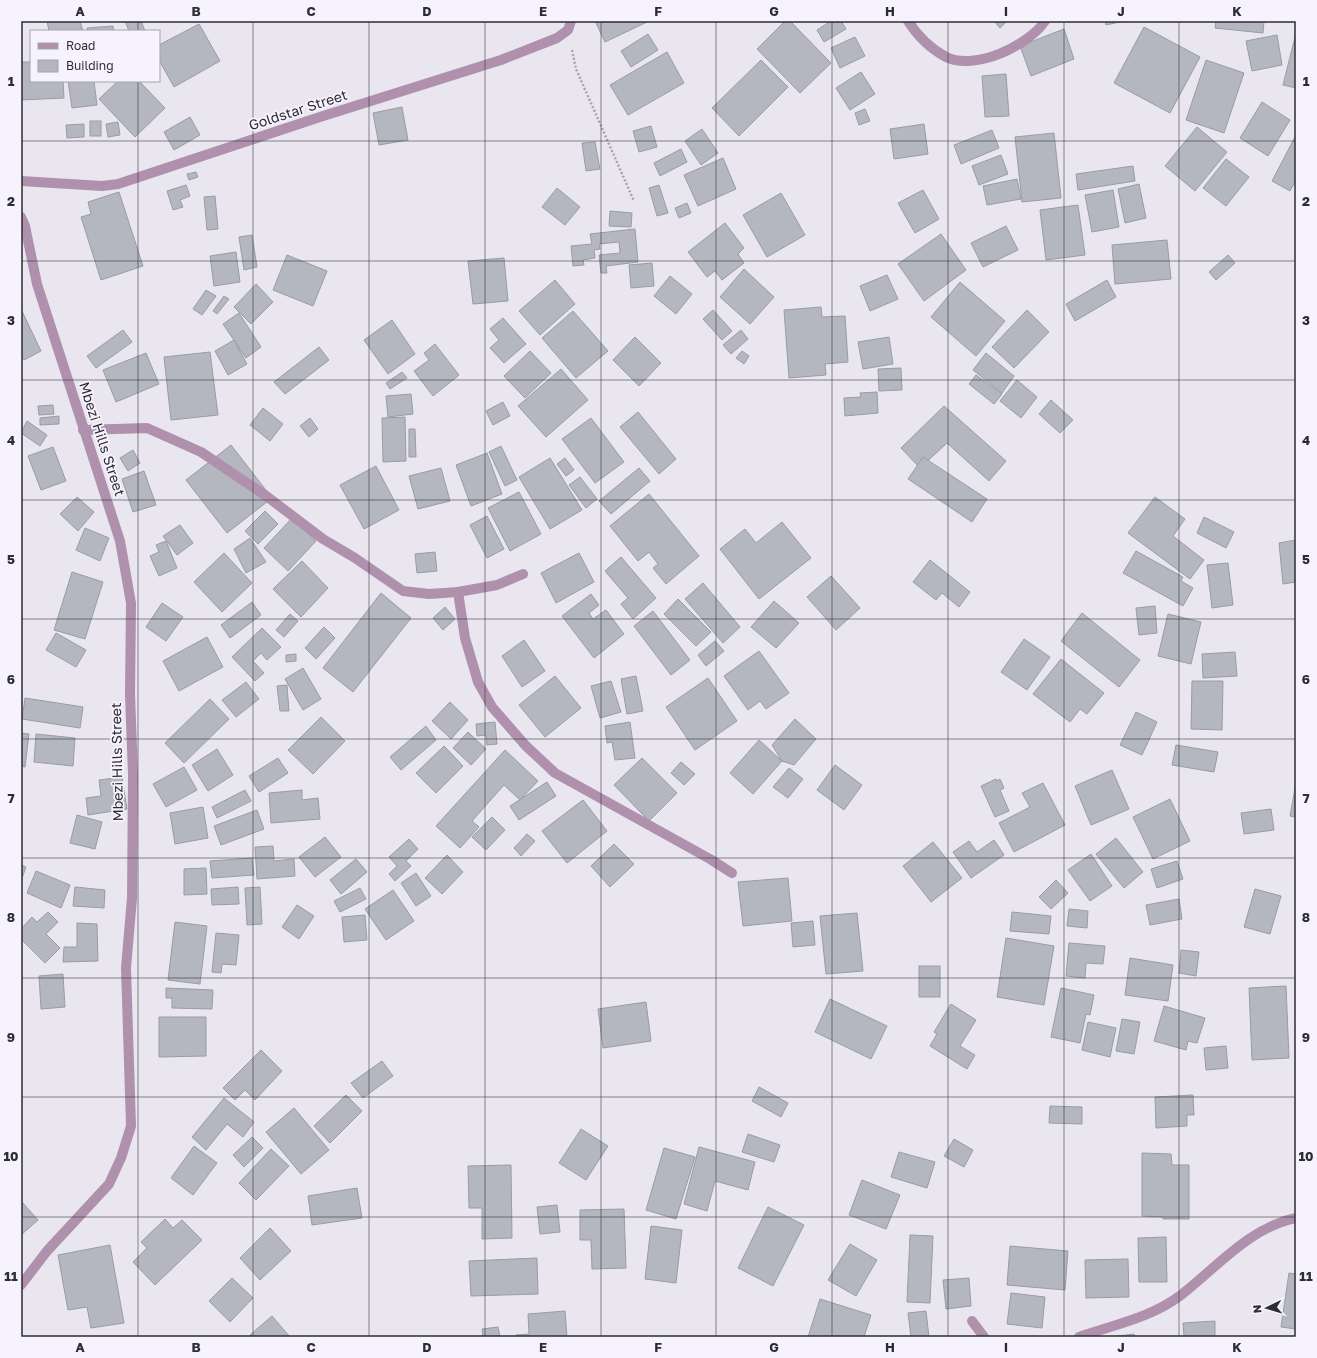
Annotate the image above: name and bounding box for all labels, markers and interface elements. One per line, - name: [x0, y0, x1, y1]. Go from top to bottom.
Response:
- text: A: [75, 3, 85, 19]
- text: B: [191, 3, 201, 19]
- text: C: [306, 3, 316, 19]
- text: D: [422, 3, 432, 19]
- text: E: [539, 3, 547, 19]
- text: F: [654, 3, 662, 19]
- text: G: [769, 3, 779, 19]
- text: H: [885, 3, 895, 19]
- text: I: [1004, 3, 1008, 19]
- text: J: [1117, 3, 1125, 19]
- text: K: [1232, 3, 1242, 19]
- legend: [30, 30, 160, 82]
- text: Road: [66, 38, 95, 53]
- text: Building: [66, 58, 114, 73]
- text: 1: [8, 73, 15, 89]
- text: 1: [1303, 73, 1310, 89]
- street label: Goldstar Street: [246, 86, 349, 133]
- text: 2: [7, 193, 15, 209]
- text: 2: [1302, 193, 1310, 209]
- text: 3: [7, 312, 15, 328]
- text: 3: [1302, 312, 1310, 328]
- street label: Mbezi Hills Street: [76, 380, 129, 498]
- text: 4: [7, 432, 15, 448]
- text: 4: [1302, 432, 1310, 448]
- text: 5: [7, 551, 15, 567]
- text: 5: [1302, 551, 1310, 567]
- text: 6: [7, 671, 15, 687]
- text: 6: [1302, 671, 1310, 687]
- street label: Mbezi Hills Street: [107, 702, 126, 822]
- text: 7: [7, 790, 15, 806]
- text: 7: [1302, 790, 1310, 806]
- text: 8: [7, 909, 15, 925]
- text: 8: [1302, 909, 1310, 925]
- text: 9: [7, 1029, 15, 1045]
- text: 9: [1302, 1029, 1310, 1045]
- text: 10: [3, 1148, 19, 1164]
- text: 10: [1298, 1148, 1314, 1164]
- text: 11: [4, 1268, 18, 1284]
- text: 11: [1299, 1268, 1313, 1284]
- north arrow: [1247, 1288, 1287, 1328]
- text: N: [1250, 1304, 1263, 1314]
- text: A: [75, 1339, 85, 1355]
- text: B: [191, 1339, 201, 1355]
- text: C: [306, 1339, 316, 1355]
- text: D: [422, 1339, 432, 1355]
- text: E: [539, 1339, 547, 1355]
- text: F: [654, 1339, 662, 1355]
- text: G: [769, 1339, 779, 1355]
- text: H: [885, 1339, 895, 1355]
- text: I: [1004, 1339, 1008, 1355]
- text: J: [1117, 1339, 1125, 1355]
- text: K: [1232, 1339, 1242, 1355]

